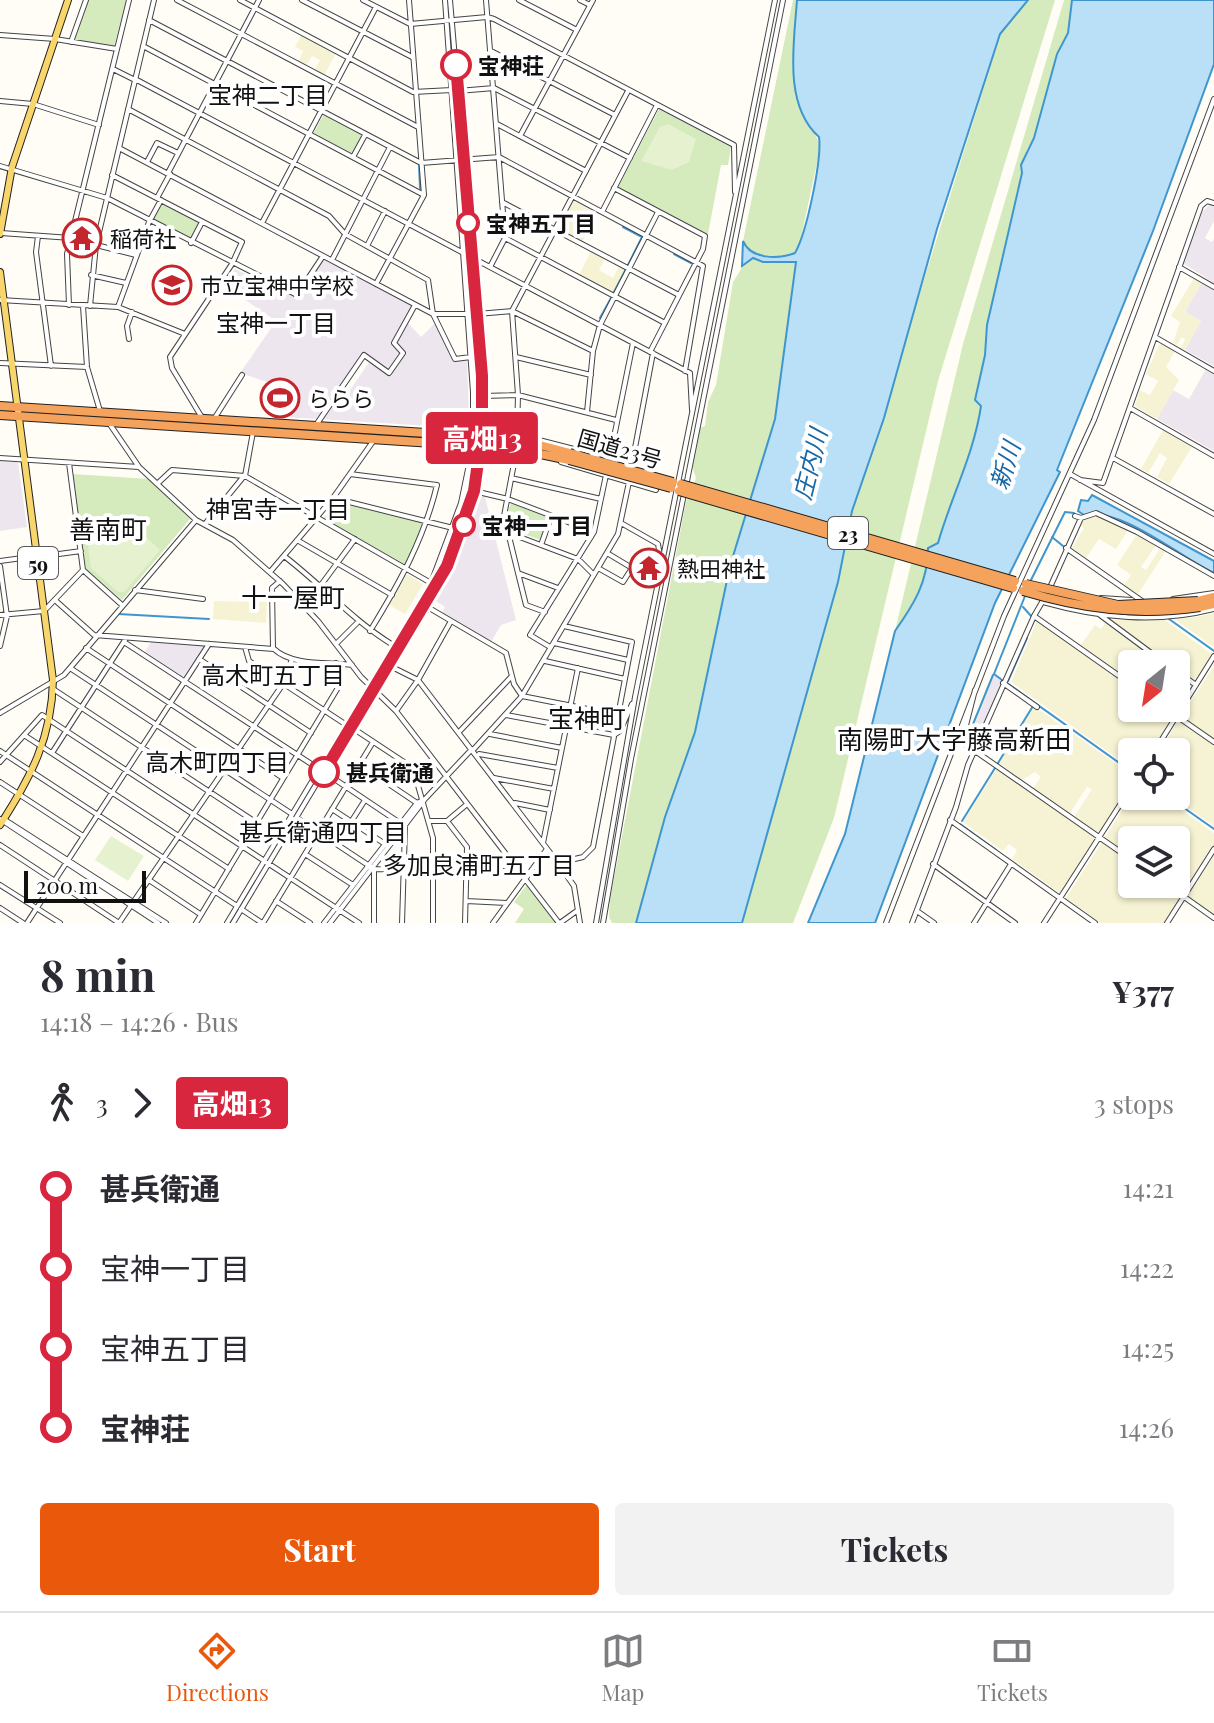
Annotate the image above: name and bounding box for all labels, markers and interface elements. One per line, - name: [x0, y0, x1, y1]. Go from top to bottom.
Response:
- marker: 宝神荘: [441, 50, 471, 80]
- place label: 宝神荘: [478, 50, 544, 80]
- district label: 宝神二丁目: [208, 78, 328, 110]
- place label: 宝神五丁目: [486, 208, 596, 238]
- marker: 宝神五丁目: [457, 212, 479, 234]
- temple icon: 稲荷社: [61, 217, 103, 259]
- place label: 稲荷社: [110, 223, 176, 253]
- school or university icon: 市立宝神中学校: [151, 264, 193, 306]
- place label: 市立宝神中学校: [200, 270, 354, 300]
- district label: 宝神一丁目: [216, 306, 336, 338]
- sports icon: ららら: [259, 377, 301, 419]
- place label: ららら: [308, 383, 374, 413]
- line badge: 高畑13: [426, 412, 538, 464]
- text: 高畑13: [442, 419, 522, 456]
- street label: 国道23号: [574, 422, 666, 474]
- water label: 庄内川: [785, 422, 834, 503]
- water label: 新川: [982, 435, 1027, 493]
- district label: 神宮寺一丁目: [206, 492, 350, 524]
- place label: 宝神一丁目: [482, 510, 592, 540]
- district label: 善南町: [69, 511, 147, 546]
- marker: 宝神一丁目: [453, 514, 475, 536]
- road number: 23: [828, 517, 868, 549]
- road number: 59: [18, 547, 58, 579]
- temple icon: 熱田神社: [628, 547, 670, 589]
- place label: 熱田神社: [677, 553, 765, 583]
- district label: 十一屋町: [241, 579, 345, 614]
- north arrow: [1118, 650, 1190, 722]
- map controls: [1118, 650, 1190, 898]
- district label: 高木町五丁目: [201, 658, 345, 690]
- district label: 宝神町: [548, 700, 626, 735]
- district label: 南陽町大字藤高新田: [837, 721, 1071, 756]
- button: locate: [1118, 738, 1190, 810]
- district label: 高木町四丁目: [145, 745, 289, 777]
- marker: 甚兵衛通: [309, 757, 339, 787]
- place label: 甚兵衛通: [346, 757, 434, 787]
- district label: 甚兵衛通四丁目: [239, 815, 407, 847]
- button: layers: [1118, 826, 1190, 898]
- district label: 多加良浦町五丁目: [383, 848, 575, 880]
- scale bar: [24, 867, 146, 903]
- text: 200 m: [36, 870, 98, 900]
- text: 8 min: [40, 944, 156, 1003]
- text: ¥377: [1112, 971, 1174, 1011]
- text: 14:18 – 14:26 · Bus: [40, 1004, 238, 1039]
- icon: walk: [40, 1081, 84, 1125]
- icon: forward: [120, 1081, 164, 1125]
- text: 高畑13: [192, 1084, 272, 1121]
- text: 3: [96, 1086, 108, 1121]
- text: 3 stops: [1094, 1086, 1174, 1121]
- text: 甚兵衛通: [100, 1168, 220, 1208]
- text: 14:21: [1123, 1170, 1174, 1205]
- text: 宝神一丁目: [100, 1248, 250, 1288]
- text: 14:22: [1120, 1250, 1174, 1285]
- text: 宝神五丁目: [100, 1328, 250, 1368]
- text: 14:25: [1121, 1330, 1174, 1365]
- text: 宝神荘: [100, 1408, 190, 1448]
- text: 14:26: [1119, 1410, 1174, 1445]
- button: Start: [40, 1503, 599, 1595]
- button: Tickets: [615, 1503, 1174, 1595]
- tab: Directions: [166, 1629, 269, 1707]
- tab: Map: [601, 1629, 645, 1707]
- tab: Tickets: [977, 1629, 1048, 1707]

